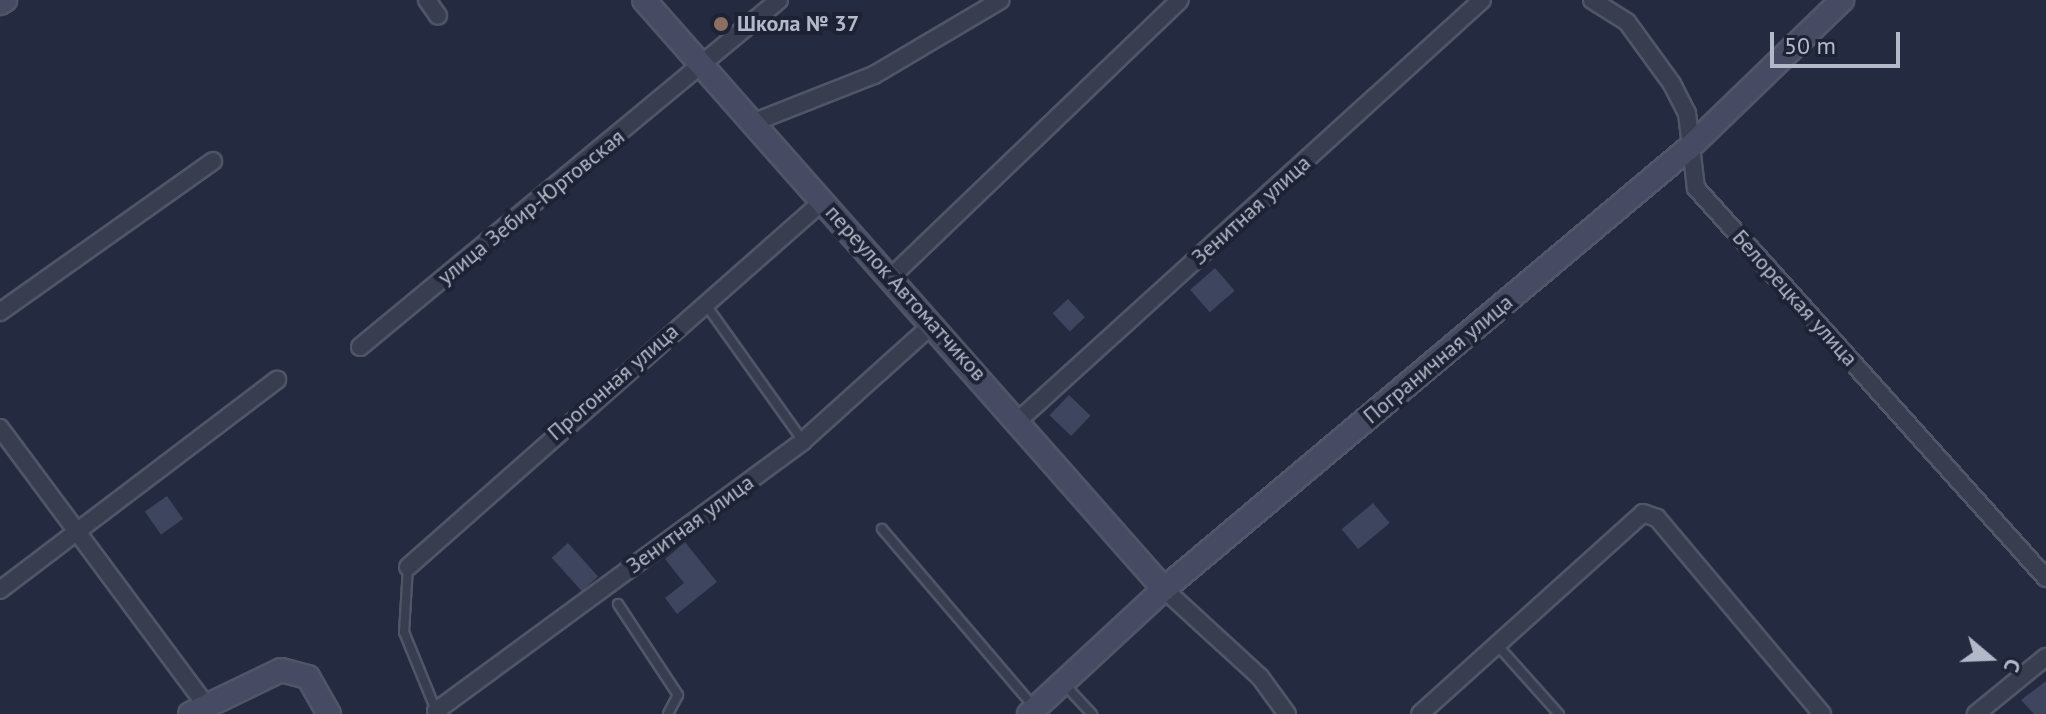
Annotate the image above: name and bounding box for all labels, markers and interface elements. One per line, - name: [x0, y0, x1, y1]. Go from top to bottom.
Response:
- place label: Школа № 37: [737, 11, 859, 37]
- marker: Школа № 37: [712, 15, 730, 33]
- scale bar: [1774, 16, 1904, 66]
- text: 50 m: [1784, 30, 1836, 61]
- street label: улица Зебир-Юртовская: [432, 124, 630, 290]
- street label: Зенитная улица: [1186, 150, 1316, 270]
- street label: переулок Автоматчиков: [820, 199, 992, 387]
- street label: Белорецкая улица: [1727, 224, 1863, 372]
- street label: Пограничная улица: [1358, 289, 1518, 429]
- street label: Прогонная улица: [542, 318, 684, 446]
- street label: Зенитная улица: [621, 469, 759, 579]
- north arrow: [1950, 618, 2030, 698]
- text: С: [1997, 655, 2028, 676]

